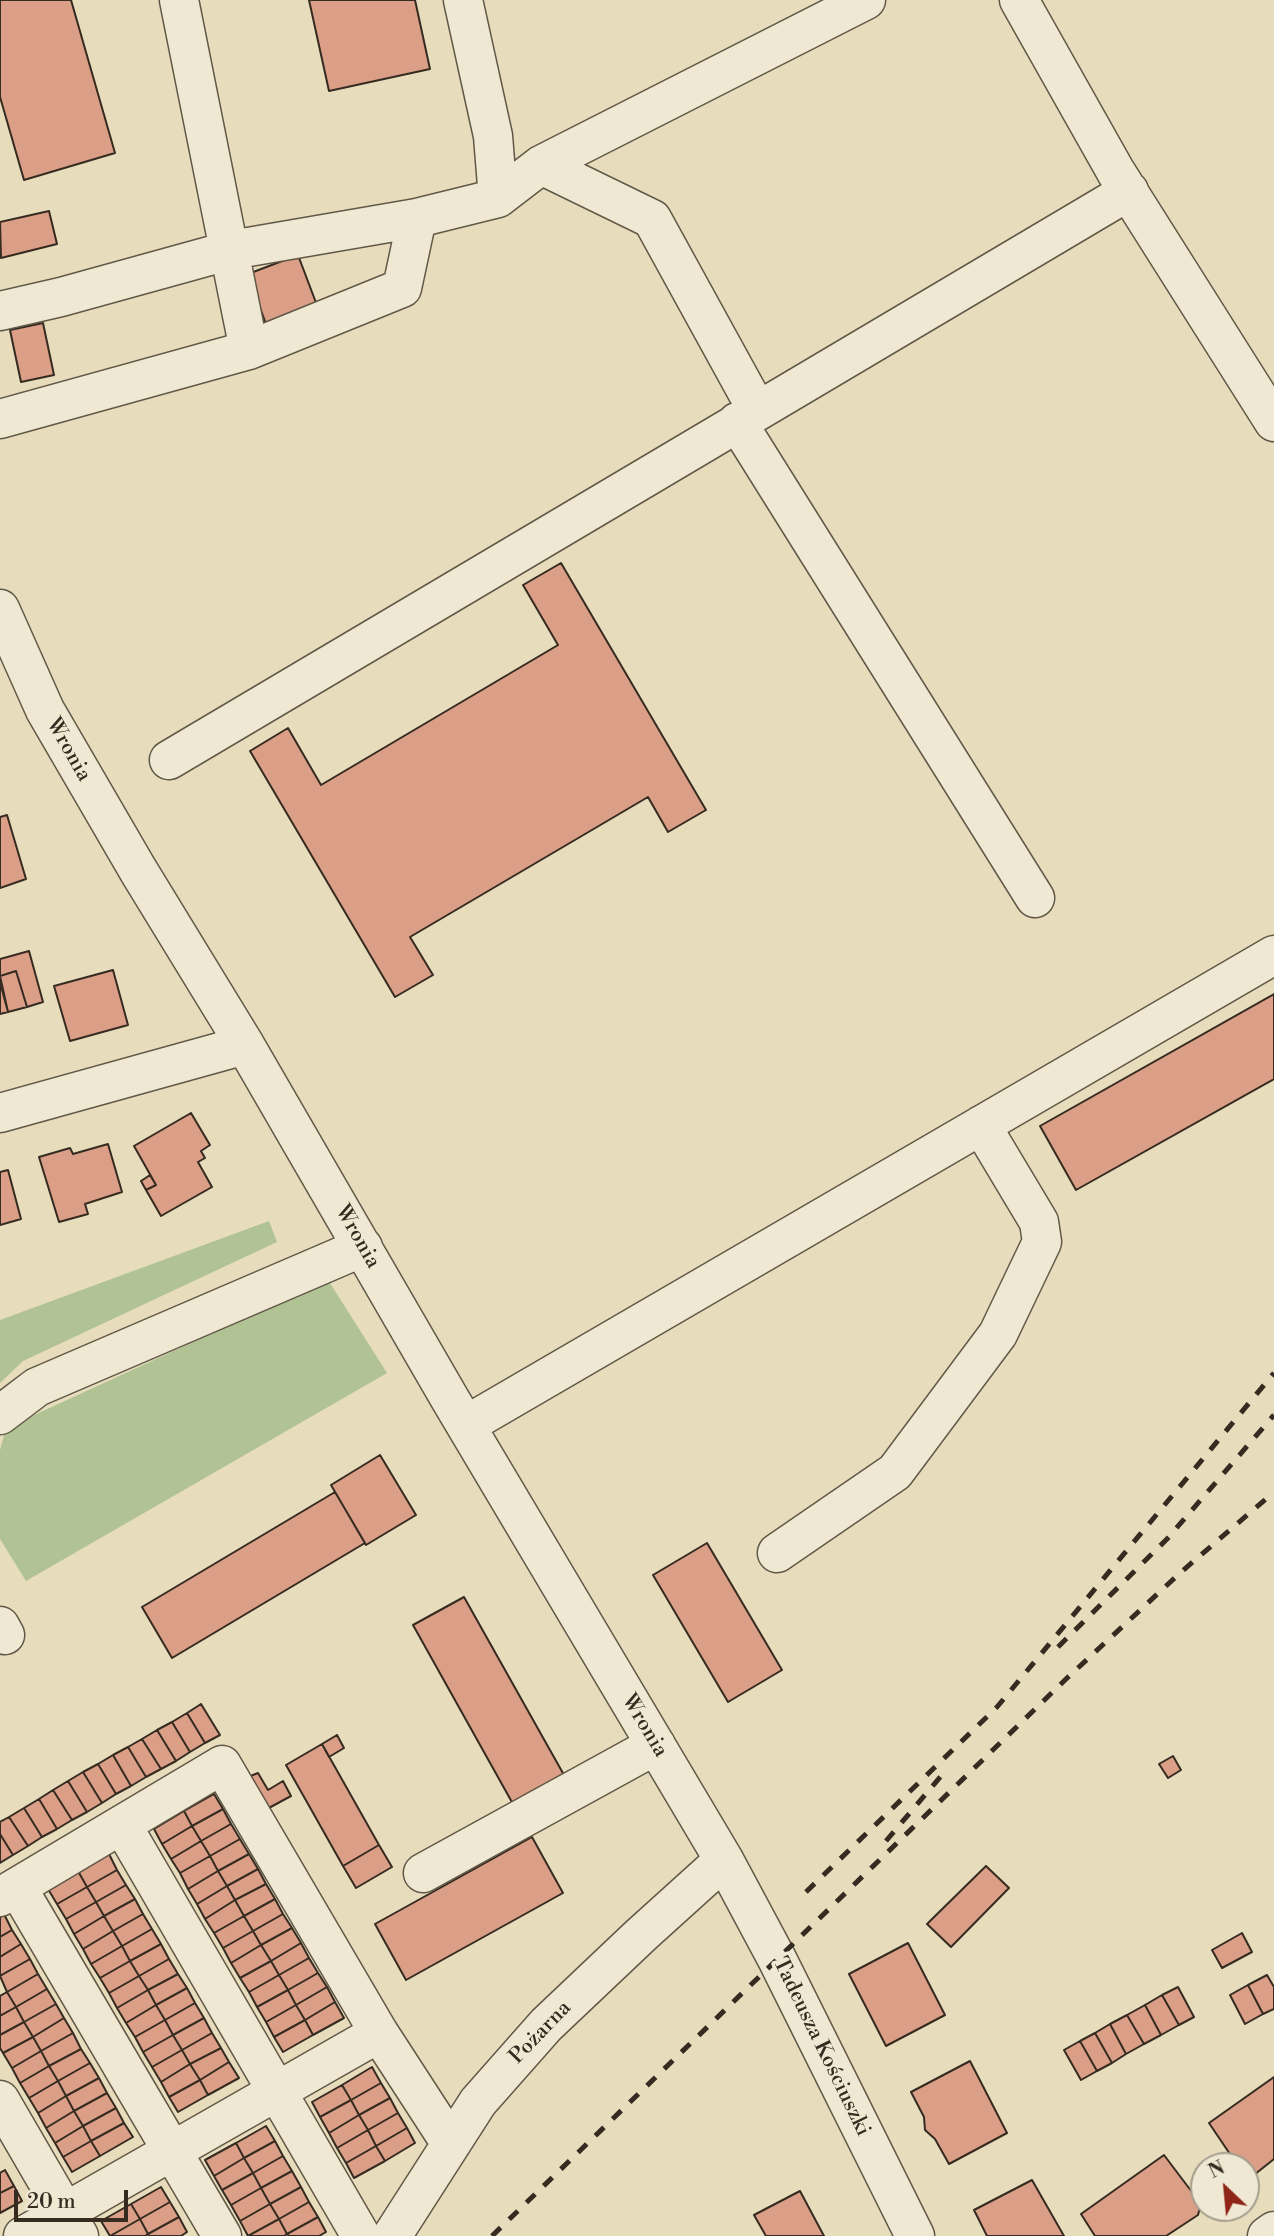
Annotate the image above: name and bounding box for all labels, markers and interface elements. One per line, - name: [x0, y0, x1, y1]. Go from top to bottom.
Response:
- street label: Wronia: [40, 714, 96, 786]
- street label: Wronia: [329, 1201, 385, 1273]
- street label: Wronia: [615, 1690, 673, 1762]
- street label: Tadeusza Kościuszki: [767, 1954, 875, 2140]
- street label: Pożarna: [505, 1996, 577, 2070]
- north arrow: [1190, 2152, 1260, 2222]
- text: N: [1205, 2156, 1229, 2184]
- scale bar: [18, 2176, 131, 2220]
- text: 20 m: [27, 2189, 76, 2215]

